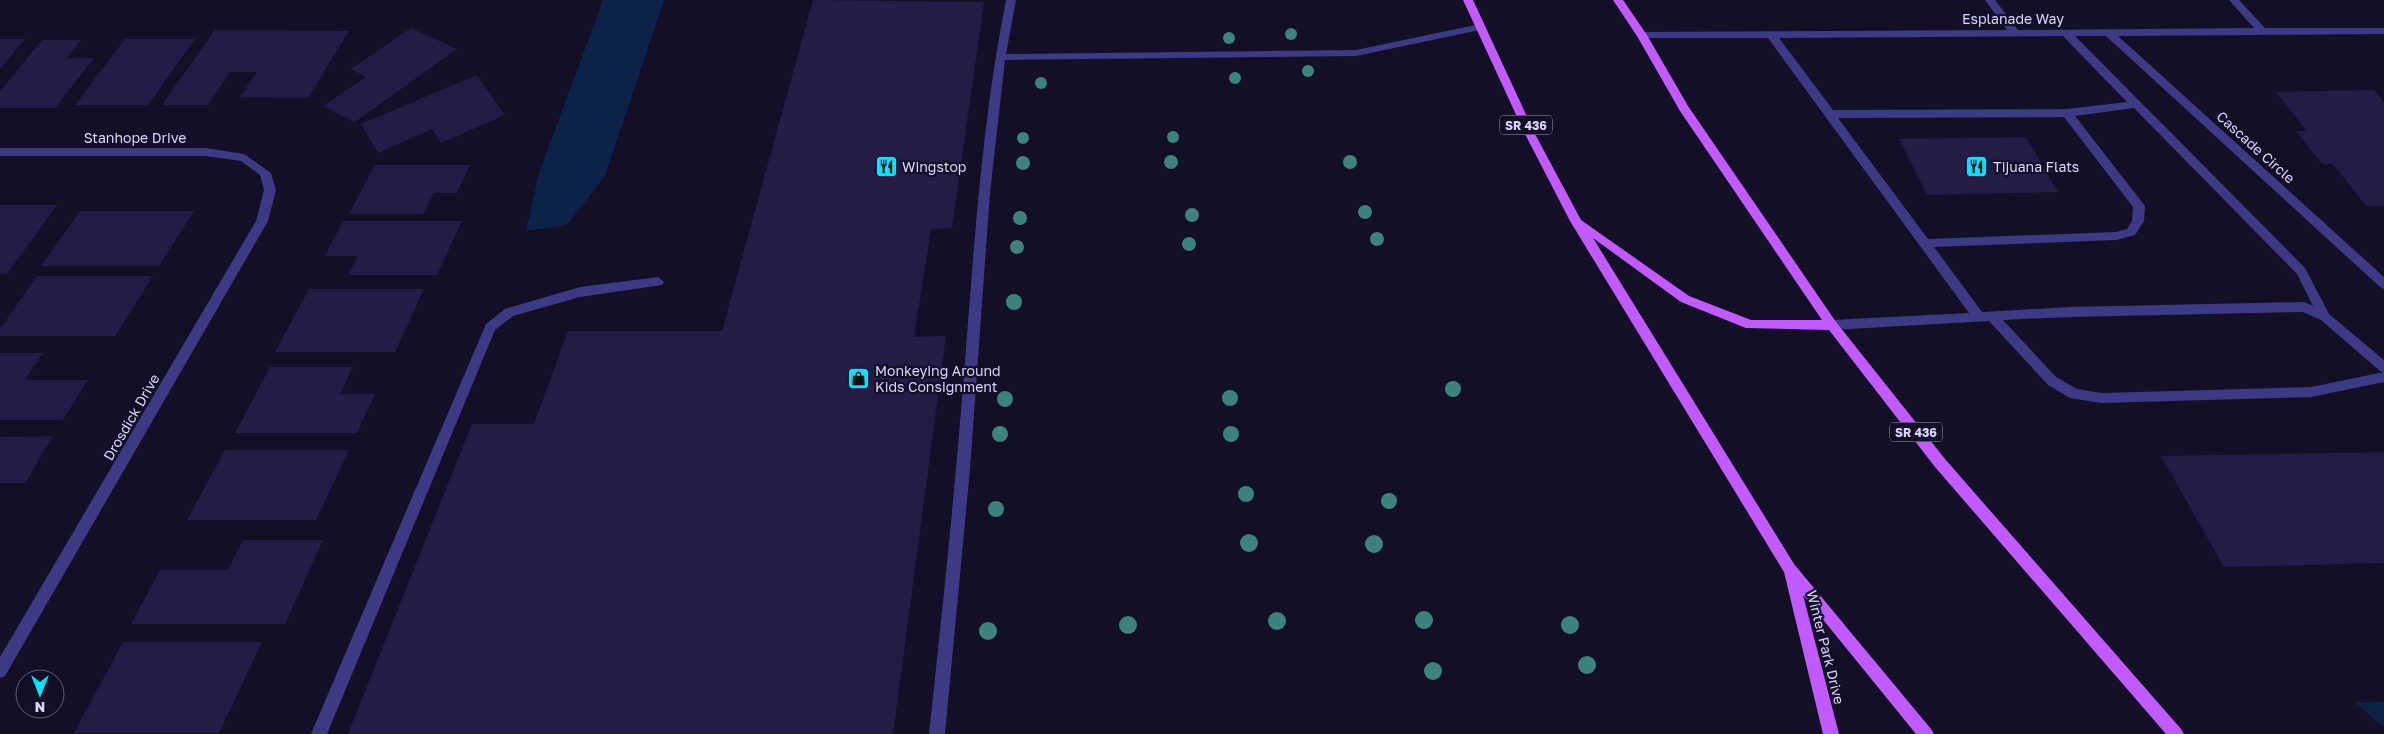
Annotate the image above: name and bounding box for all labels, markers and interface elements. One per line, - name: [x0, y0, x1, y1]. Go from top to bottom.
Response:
- street label: Esplanade Way: [1962, 10, 2064, 27]
- street label: Cascade Circle: [2213, 107, 2299, 187]
- road number: SR 436: [1500, 116, 1552, 134]
- street label: Stanhope Drive: [84, 129, 186, 146]
- restaurant icon: Wingstop: [874, 154, 898, 178]
- restaurant icon: Tijuana Flats: [1965, 154, 1989, 178]
- place label: Wingstop: [902, 158, 966, 175]
- place label: Tijuana Flats: [1993, 158, 2079, 175]
- place label: Monkeying Around Kids Consignment: [875, 362, 1001, 395]
- shop icon: Monkeying Around Kids Consignment: [847, 366, 871, 390]
- street label: Drosdick Drive: [99, 371, 163, 463]
- road number: SR 436: [1890, 422, 1942, 442]
- street label: Winter Park Drive: [1804, 588, 1848, 706]
- north arrow: [15, 669, 65, 719]
- text: N: [35, 699, 45, 716]

